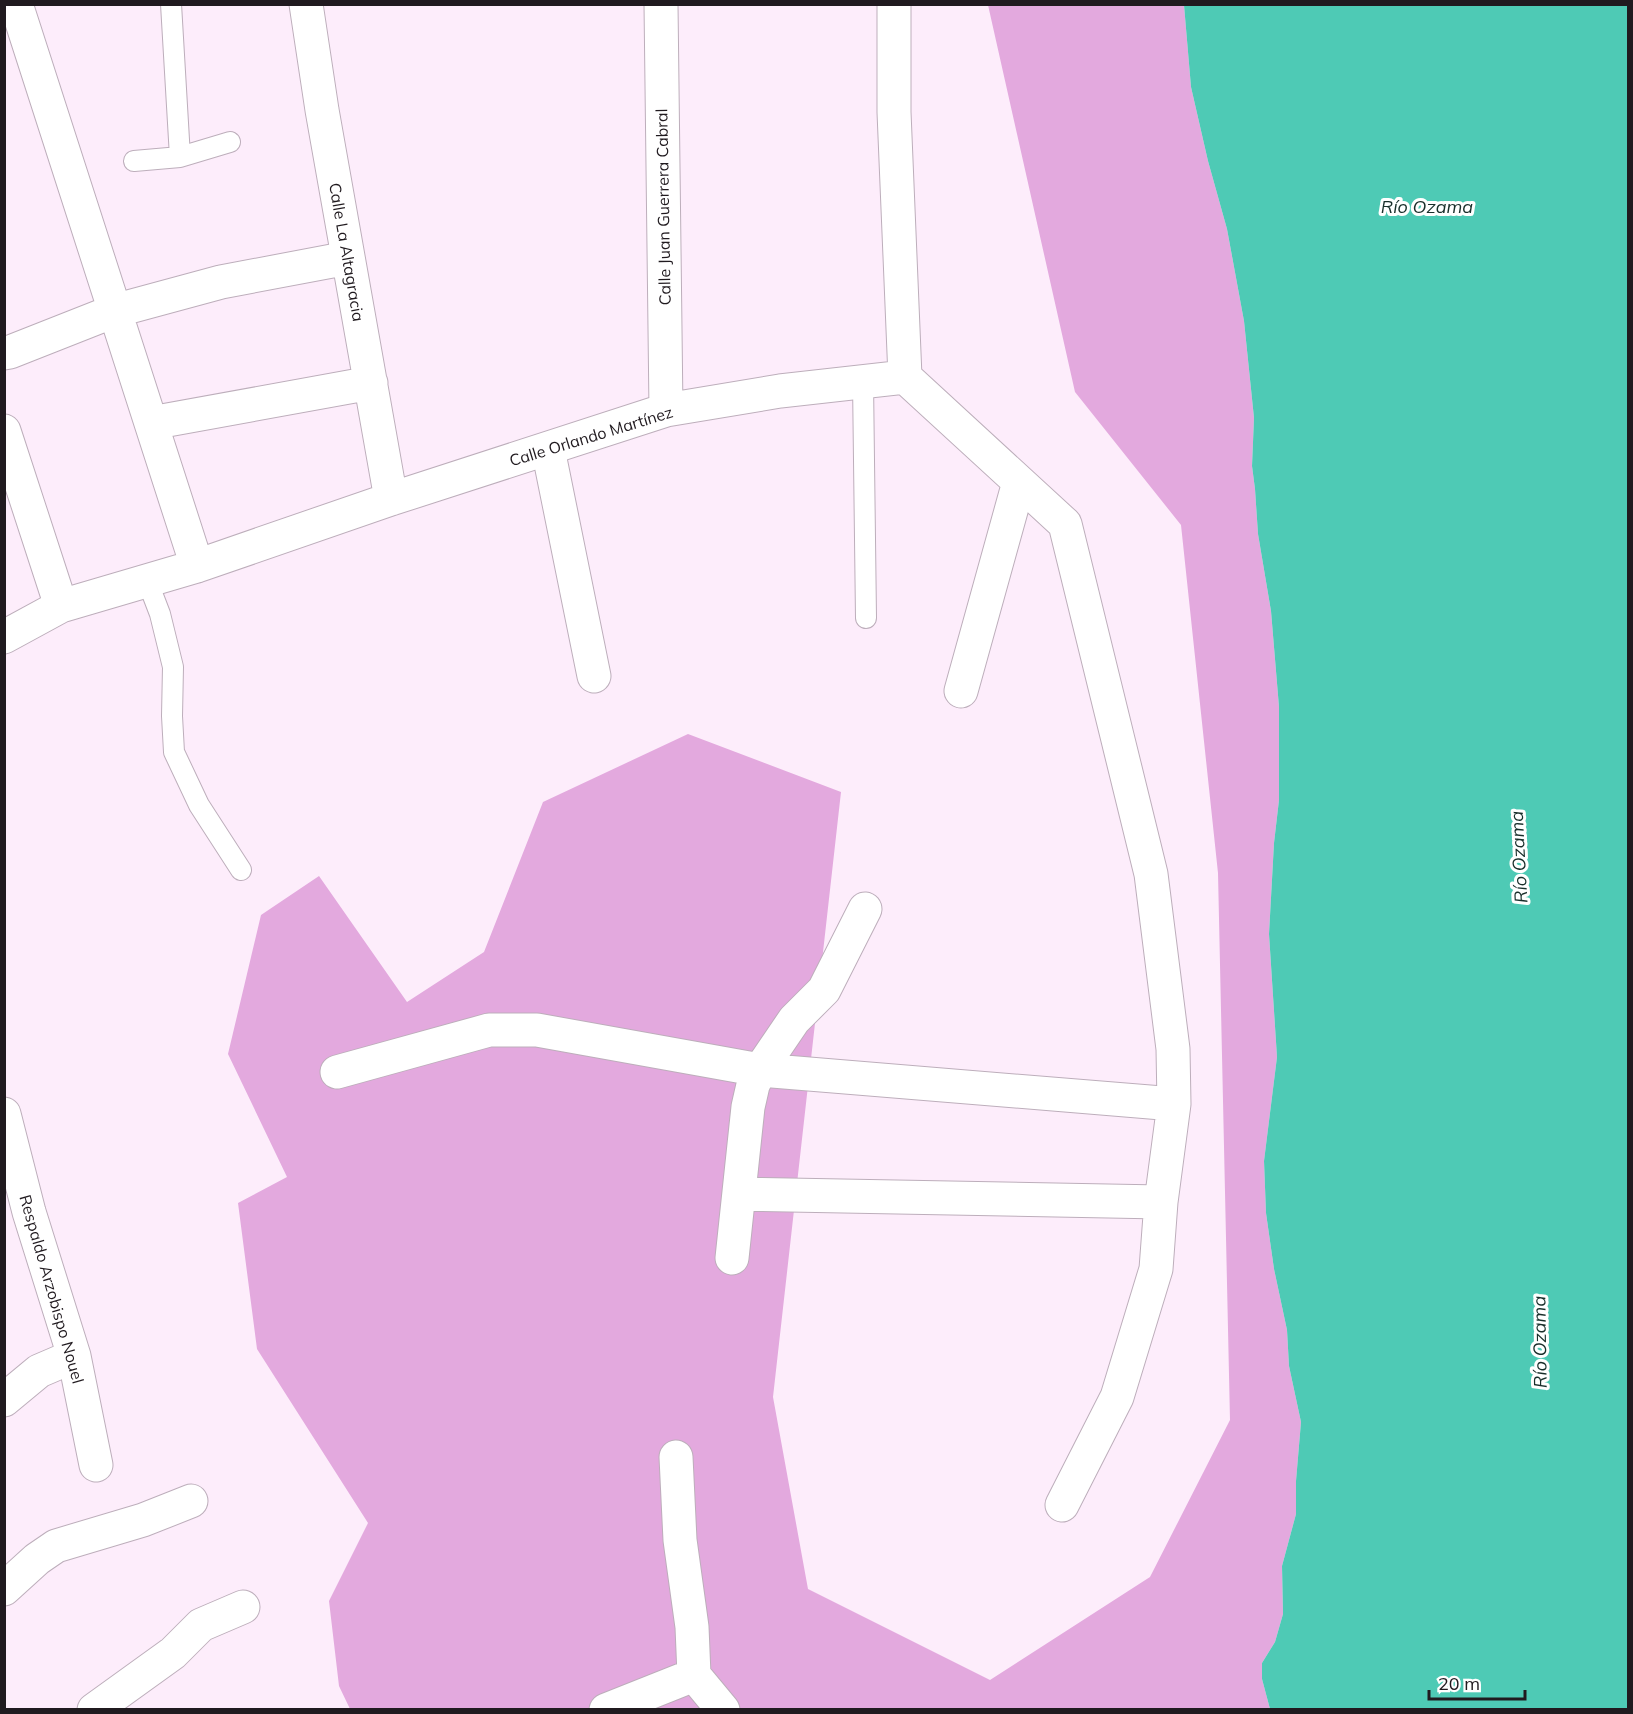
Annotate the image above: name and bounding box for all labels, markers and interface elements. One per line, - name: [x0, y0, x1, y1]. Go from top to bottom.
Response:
- street label: Calle Juan Guerrera Cabral: [651, 108, 675, 306]
- street label: Calle La Altagracia: [325, 181, 369, 323]
- water label: Río Ozama: [1381, 195, 1473, 218]
- street label: Calle Orlando Martínez: [507, 402, 675, 470]
- water label: Río Ozama: [1505, 810, 1532, 904]
- street label: Respaldo Arzobispo Nouel: [15, 1192, 89, 1386]
- water label: Río Ozama: [1527, 1295, 1552, 1388]
- scale bar: [1429, 1663, 1525, 1701]
- text: 20 m: [1438, 1672, 1480, 1695]

